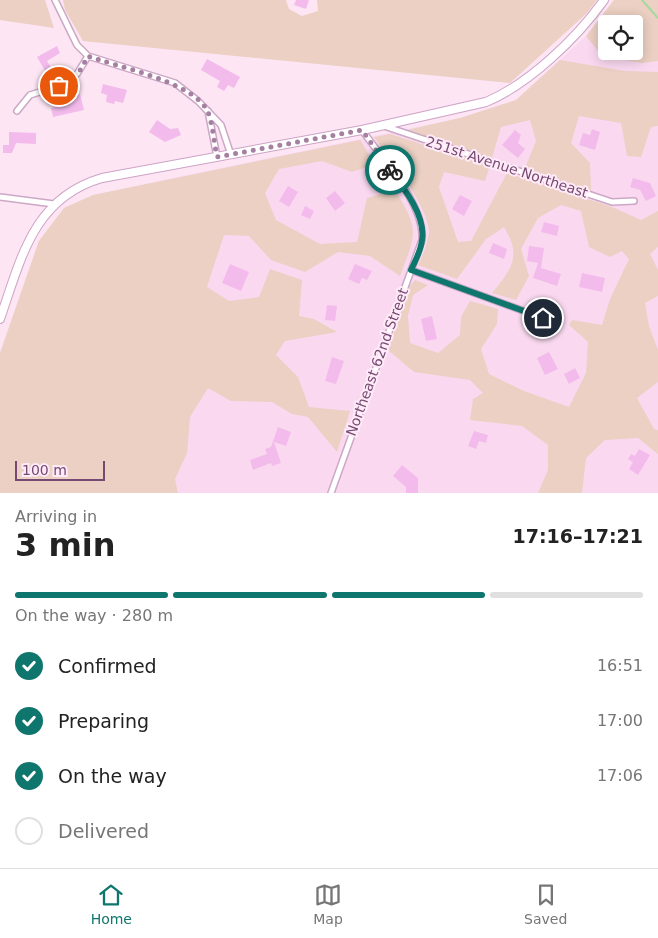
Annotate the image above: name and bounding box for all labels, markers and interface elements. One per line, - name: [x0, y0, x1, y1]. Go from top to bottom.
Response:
- map controls: [598, 15, 643, 60]
- button: locate: [598, 15, 643, 60]
- pin: [38, 65, 80, 107]
- icon: bag: [45, 72, 73, 100]
- street label: 251st Avenue Northeast: [424, 133, 591, 201]
- courier: [365, 145, 415, 195]
- icon: bike: [376, 156, 404, 184]
- street label: Northeast 62nd Street: [343, 285, 411, 438]
- pin: [522, 297, 564, 339]
- icon: home: [529, 304, 557, 332]
- scale bar: [15, 458, 105, 481]
- text: 100 m: [22, 462, 67, 478]
- text: Arriving in: [15, 507, 97, 526]
- text: 17:16–17:21: [513, 525, 643, 547]
- text: 3 min: [15, 526, 116, 564]
- text: On the way · 280 m: [15, 606, 173, 625]
- icon: check: [15, 652, 43, 680]
- text: Confirmed: [58, 655, 157, 677]
- text: 16:51: [597, 656, 643, 675]
- icon: check: [15, 707, 43, 735]
- text: Preparing: [58, 710, 149, 732]
- text: 17:00: [597, 711, 643, 730]
- icon: check: [15, 762, 43, 790]
- text: On the way: [58, 765, 167, 787]
- text: 17:06: [597, 766, 643, 785]
- text: Delivered: [58, 820, 149, 842]
- tab: Home: [91, 881, 132, 927]
- tab: Map: [313, 881, 343, 927]
- tab: Saved: [524, 881, 567, 927]

